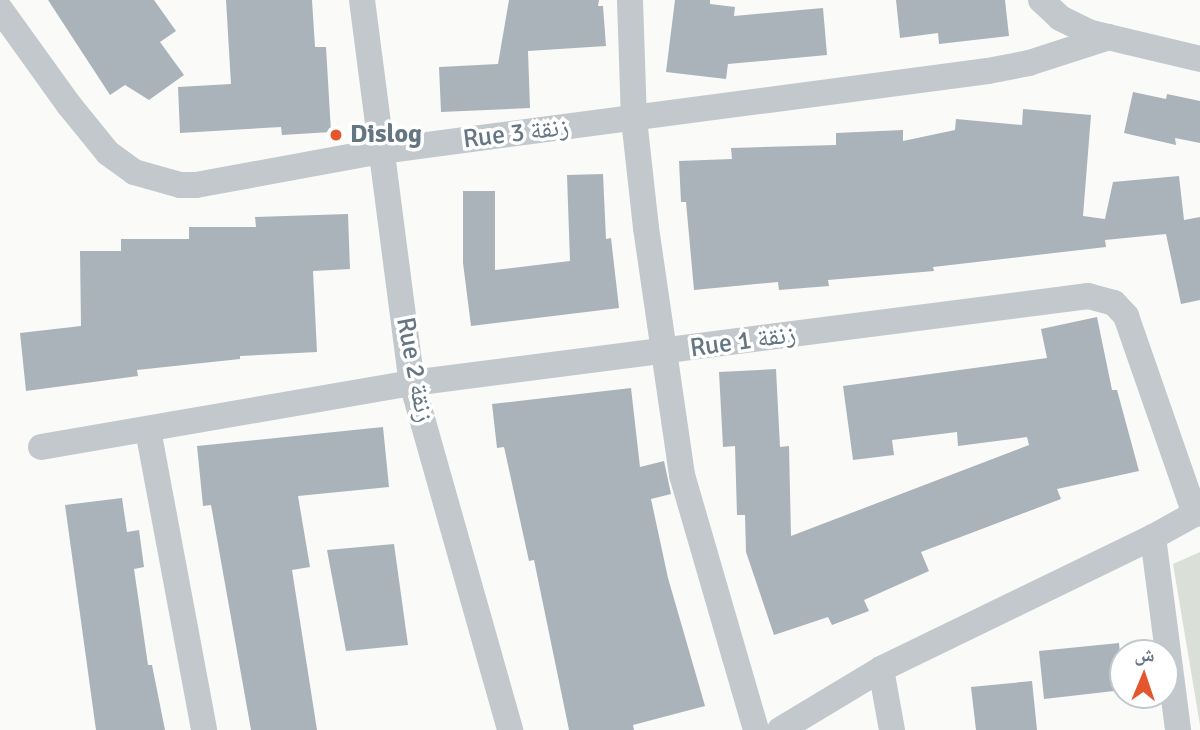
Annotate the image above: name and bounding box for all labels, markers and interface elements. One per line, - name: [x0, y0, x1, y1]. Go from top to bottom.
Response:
- street label: Rue 3 زنقة: [461, 112, 571, 156]
- place label: Dislog: [350, 119, 422, 151]
- marker: Dislog: [328, 127, 344, 143]
- street label: Rue 2 زنقة: [389, 315, 439, 425]
- street label: Rue 1 زنقة: [688, 319, 798, 365]
- north arrow: [1109, 639, 1179, 709]
- text: ش: [1134, 643, 1155, 667]

